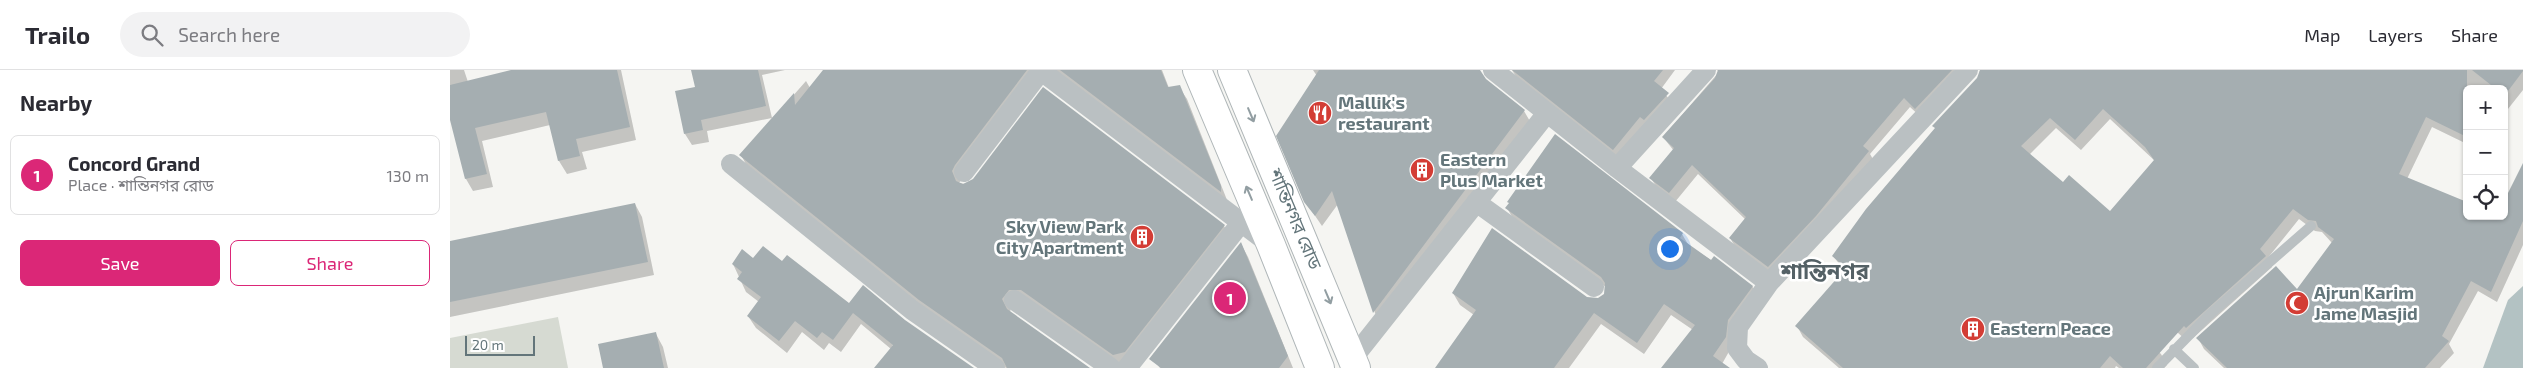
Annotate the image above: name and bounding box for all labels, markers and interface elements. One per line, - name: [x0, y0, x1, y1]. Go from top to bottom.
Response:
- search box: [120, 12, 470, 57]
- text: Trailo: [25, 20, 90, 49]
- icon: search: [138, 21, 166, 49]
- text: Search here: [178, 23, 280, 46]
- text: Map: [2304, 24, 2340, 46]
- text: Layers: [2368, 24, 2423, 46]
- text: Share: [2451, 24, 2498, 46]
- map controls: [2463, 85, 2508, 220]
- button: +: [2463, 85, 2508, 130]
- text: Nearby: [20, 90, 92, 115]
- place label: Mallik's restaurant: [1338, 91, 1430, 134]
- restaurant icon: Mallik's restaurant: [1307, 100, 1333, 126]
- one-way arrow: [1247, 107, 1256, 122]
- button: −: [2463, 130, 2508, 175]
- place label: Eastern Plus Market: [1440, 148, 1543, 191]
- text: Concord Grand: [68, 152, 200, 175]
- building icon: Eastern Plus Market: [1409, 157, 1435, 183]
- street label: শান্তিনগর রোড: [1264, 164, 1327, 273]
- text: 1: [34, 166, 40, 185]
- text: 130 m: [387, 166, 429, 185]
- text: Place · শান্তিনগর রোড: [68, 175, 214, 194]
- button: locate: [2463, 175, 2508, 220]
- one-way arrow: [1244, 186, 1254, 201]
- place label: Sky View Park City Apartment: [996, 215, 1125, 258]
- building icon: Sky View Park City Apartment: [1129, 224, 1155, 250]
- your location: [1657, 236, 1683, 262]
- button: Save: [20, 240, 220, 286]
- button: Share: [230, 240, 430, 286]
- district label: শান্তিনগর: [1780, 257, 1870, 283]
- pin: 1: [1214, 279, 1246, 317]
- place label: Ajrun Karim Jame Masjid: [2314, 281, 2418, 324]
- one-way arrow: [1323, 289, 1333, 304]
- mosque icon: Ajrun Karim Jame Masjid: [2284, 290, 2310, 316]
- building icon: Eastern Peace: [1960, 316, 1986, 342]
- place label: Eastern Peace: [1990, 317, 2111, 339]
- scale bar: [465, 333, 535, 356]
- text: 20 m: [472, 336, 504, 353]

